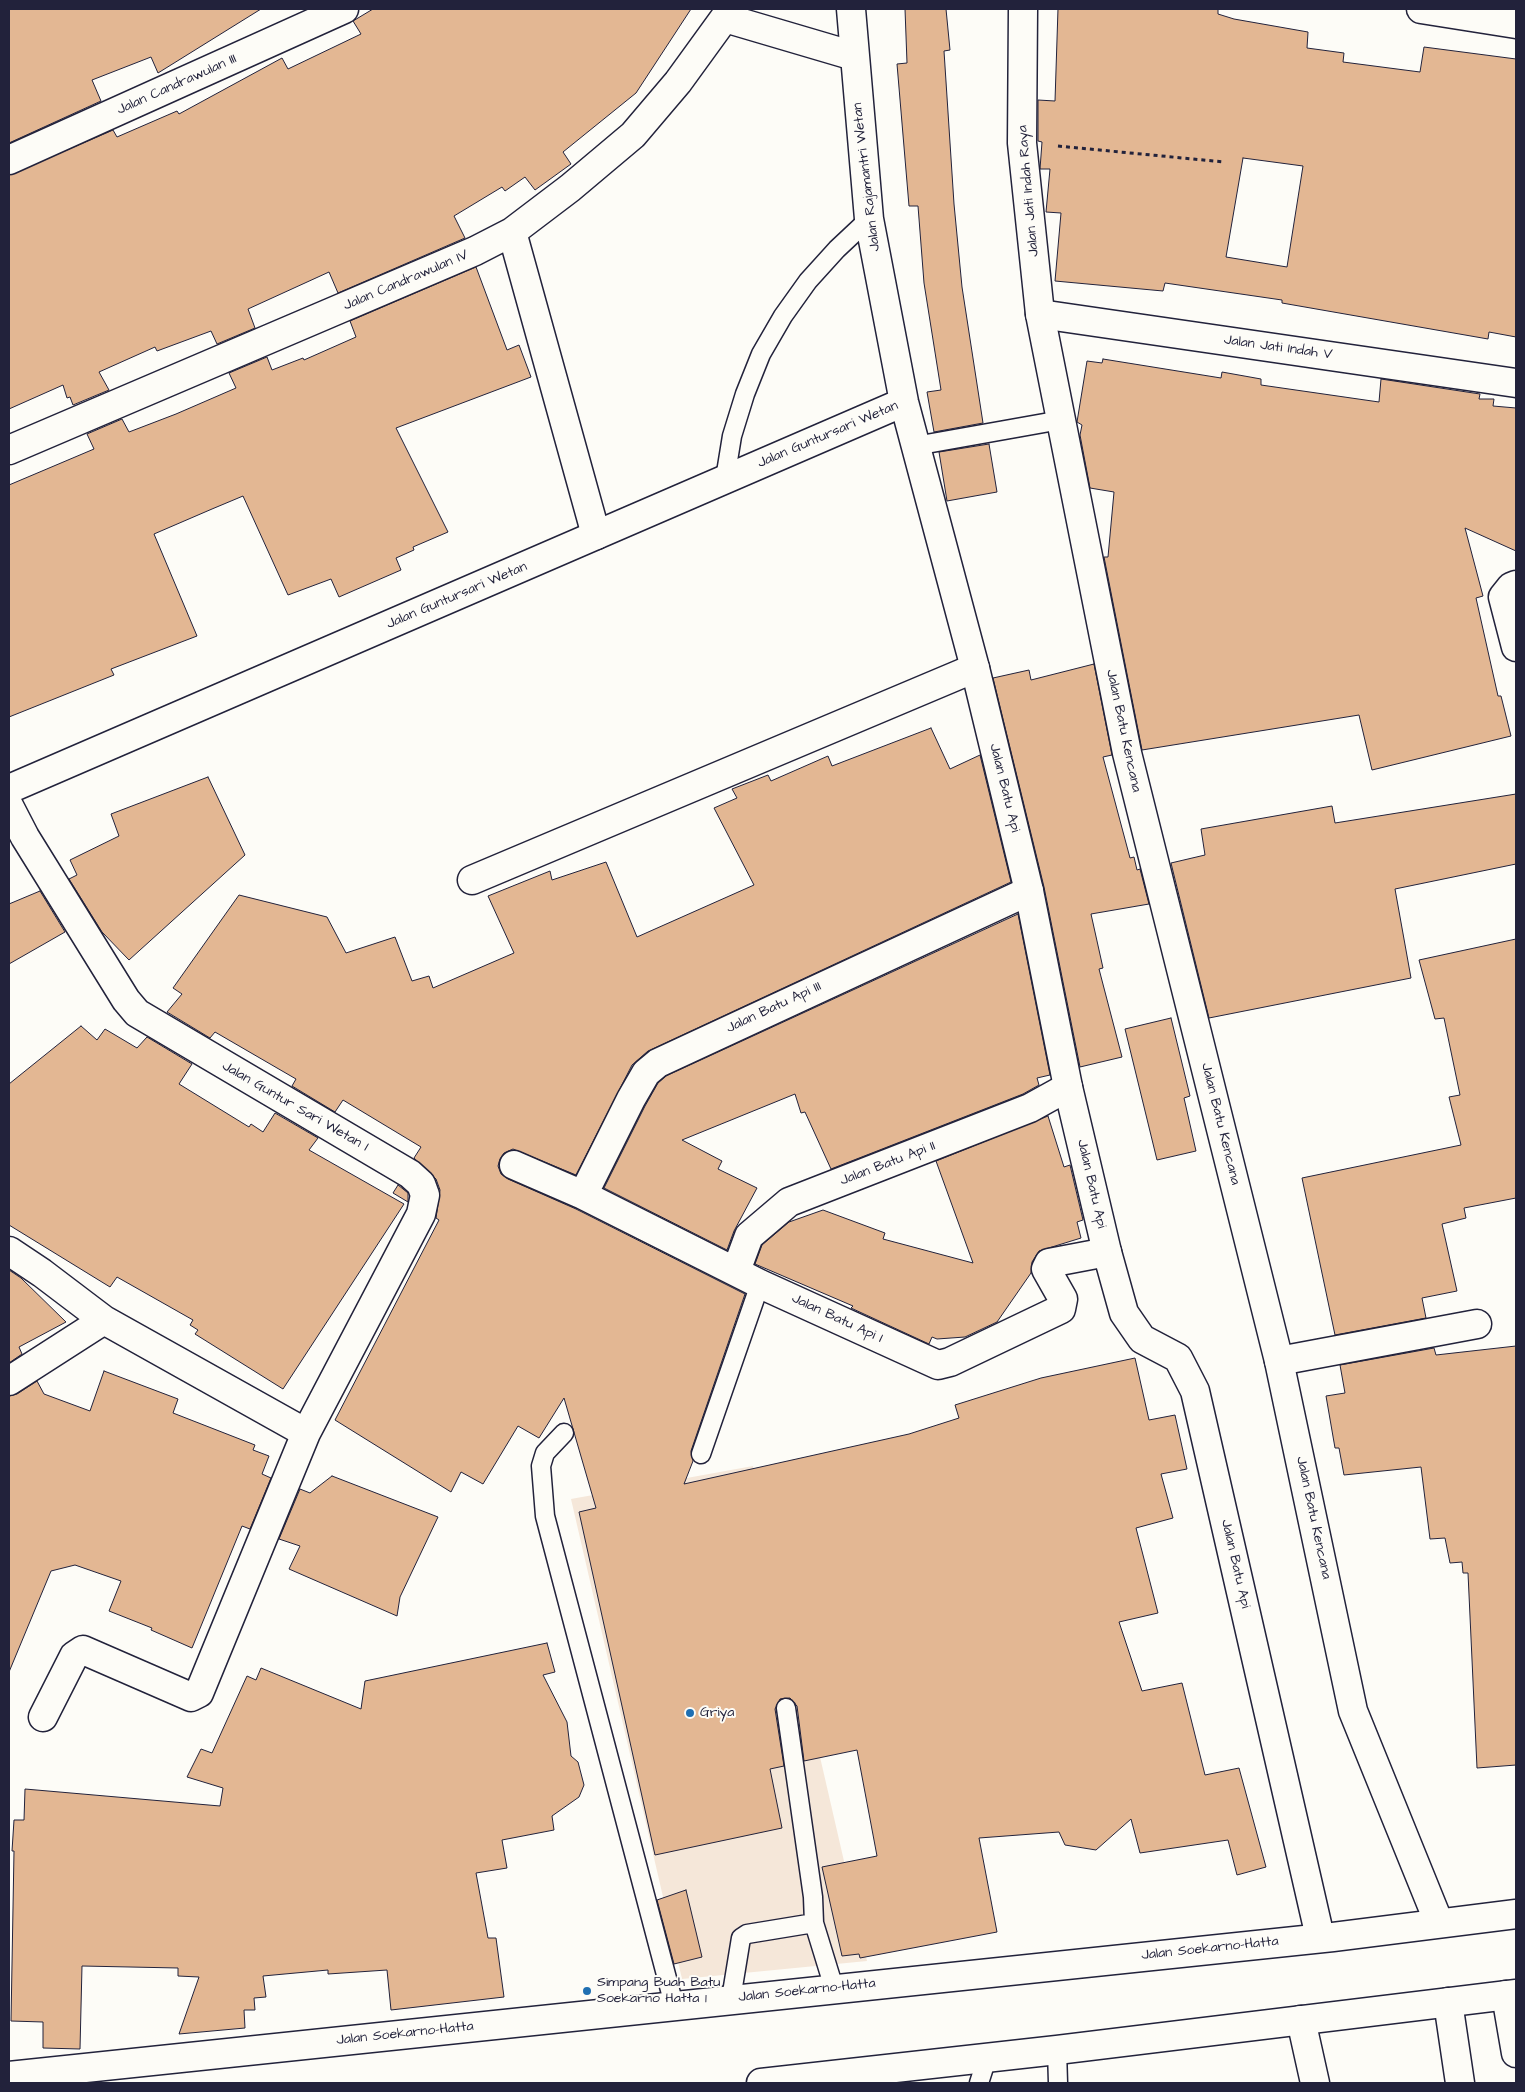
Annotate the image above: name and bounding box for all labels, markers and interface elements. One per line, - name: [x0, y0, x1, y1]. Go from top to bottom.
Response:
- street label: Jalan Candrawulan III: [115, 51, 239, 119]
- street label: Jalan Rajamantri Wetan: [850, 102, 884, 252]
- street label: Jalan Jati Indah Raya: [1015, 124, 1043, 258]
- street label: Jalan Candrawulan IV: [341, 247, 471, 315]
- street label: Jalan Jati Indah V: [1223, 332, 1333, 364]
- street label: Jalan Guntursari Wetan: [755, 398, 901, 472]
- street label: Jalan Guntursari Wetan: [384, 559, 530, 633]
- street label: Jalan Batu Kencana: [1102, 668, 1144, 794]
- street label: Jalan Batu Api: [985, 742, 1023, 834]
- street label: Jalan Batu Api III: [724, 979, 824, 1037]
- street label: Jalan Guntur Sari Wetan I: [219, 1058, 371, 1156]
- street label: Jalan Batu Kencana: [1197, 1061, 1243, 1187]
- street label: Jalan Batu Api II: [838, 1138, 938, 1190]
- street label: Jalan Batu Api: [1073, 1138, 1109, 1230]
- street label: Jalan Batu Api I: [789, 1291, 885, 1347]
- street label: Jalan Batu Kencana: [1292, 1455, 1334, 1581]
- street label: Jalan Batu Api: [1217, 1518, 1253, 1610]
- place label: Griya: [700, 1705, 734, 1721]
- marker: Griya: [684, 1707, 696, 1719]
- street label: Jalan Soekarno-Hatta: [1141, 1933, 1279, 1965]
- place label: Simpang Buah Batu Soekarno Hatta 1: [597, 1975, 720, 2008]
- street label: Jalan Soekarno-Hatta: [738, 1975, 876, 2007]
- marker: Simpang Buah Batu Soekarno Hatta 1: [581, 1985, 593, 1997]
- street label: Jalan Soekarno-Hatta: [336, 2018, 474, 2050]

